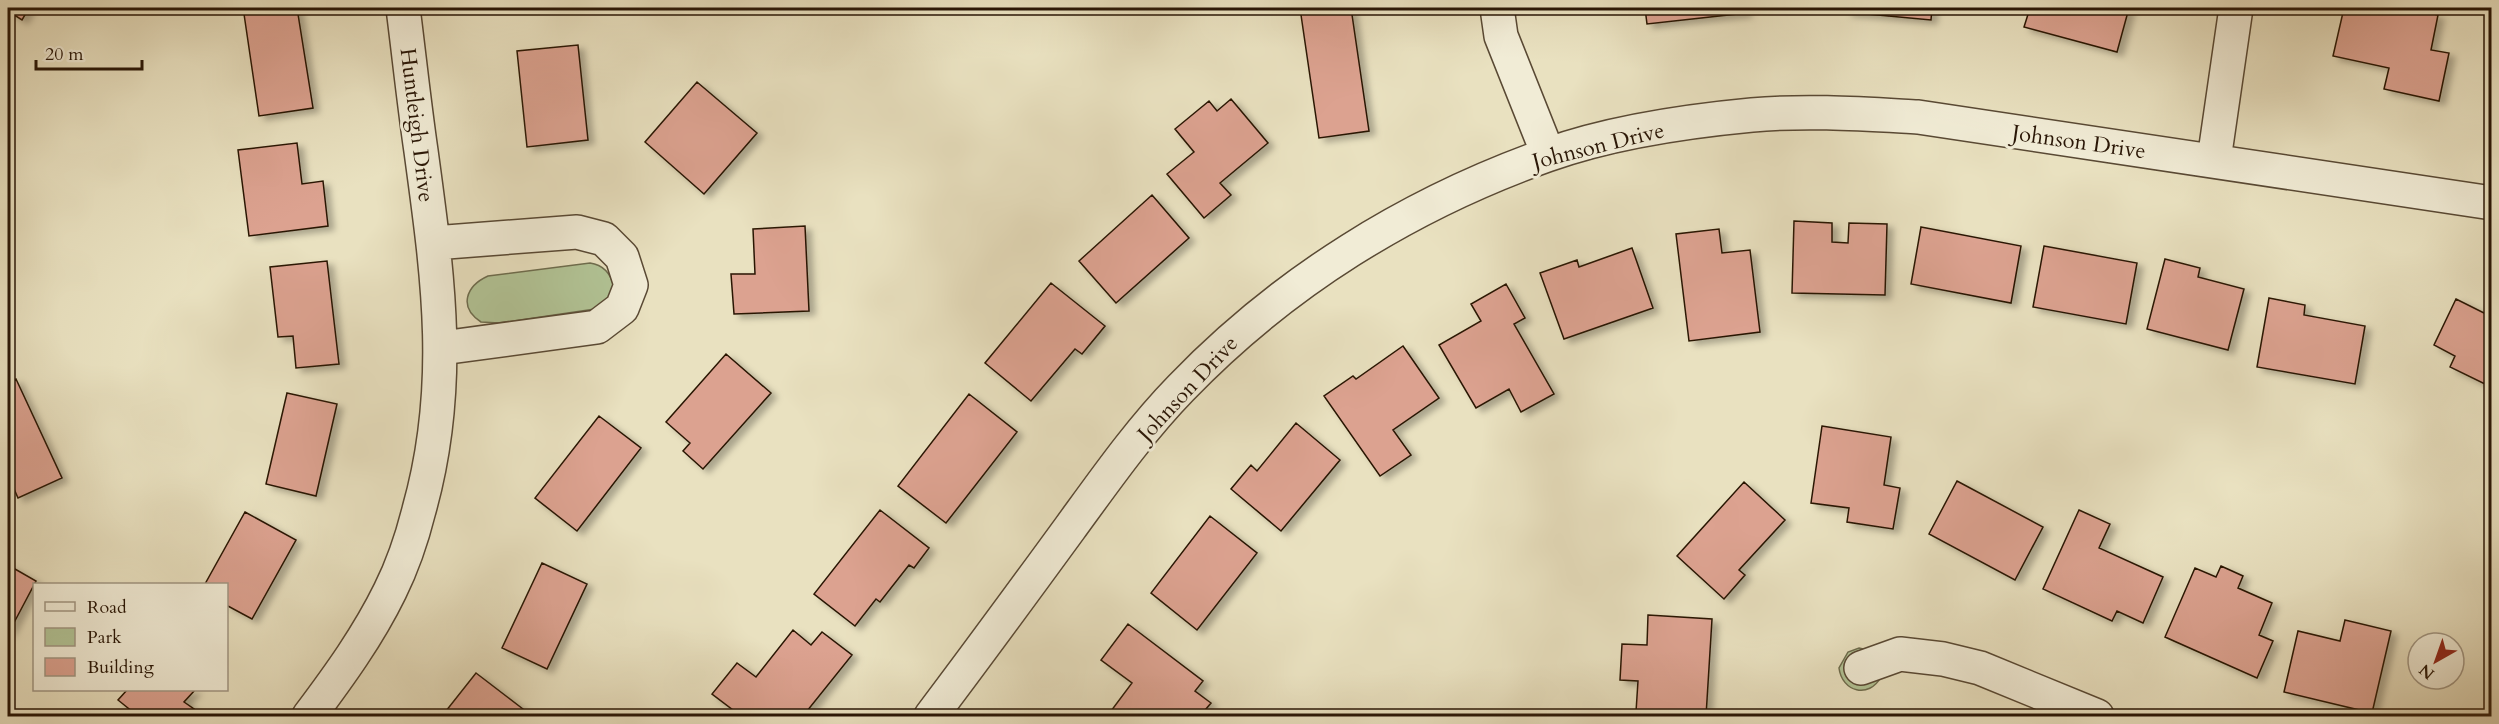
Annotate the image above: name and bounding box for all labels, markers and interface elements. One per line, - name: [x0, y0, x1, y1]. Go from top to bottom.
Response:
- scale bar: [36, 33, 142, 71]
- text: 20 m: [45, 42, 84, 67]
- street label: Huntleigh Drive: [393, 46, 441, 204]
- street label: Johnson Drive: [1526, 115, 1667, 178]
- street label: Johnson Drive: [2007, 117, 2148, 166]
- street label: Johnson Drive: [1129, 329, 1245, 450]
- legend: [33, 583, 228, 691]
- text: Road: [87, 595, 127, 620]
- text: Park: [87, 625, 122, 650]
- north arrow: [2406, 631, 2466, 691]
- text: Building: [87, 655, 155, 680]
- text: N: [2415, 659, 2439, 685]

